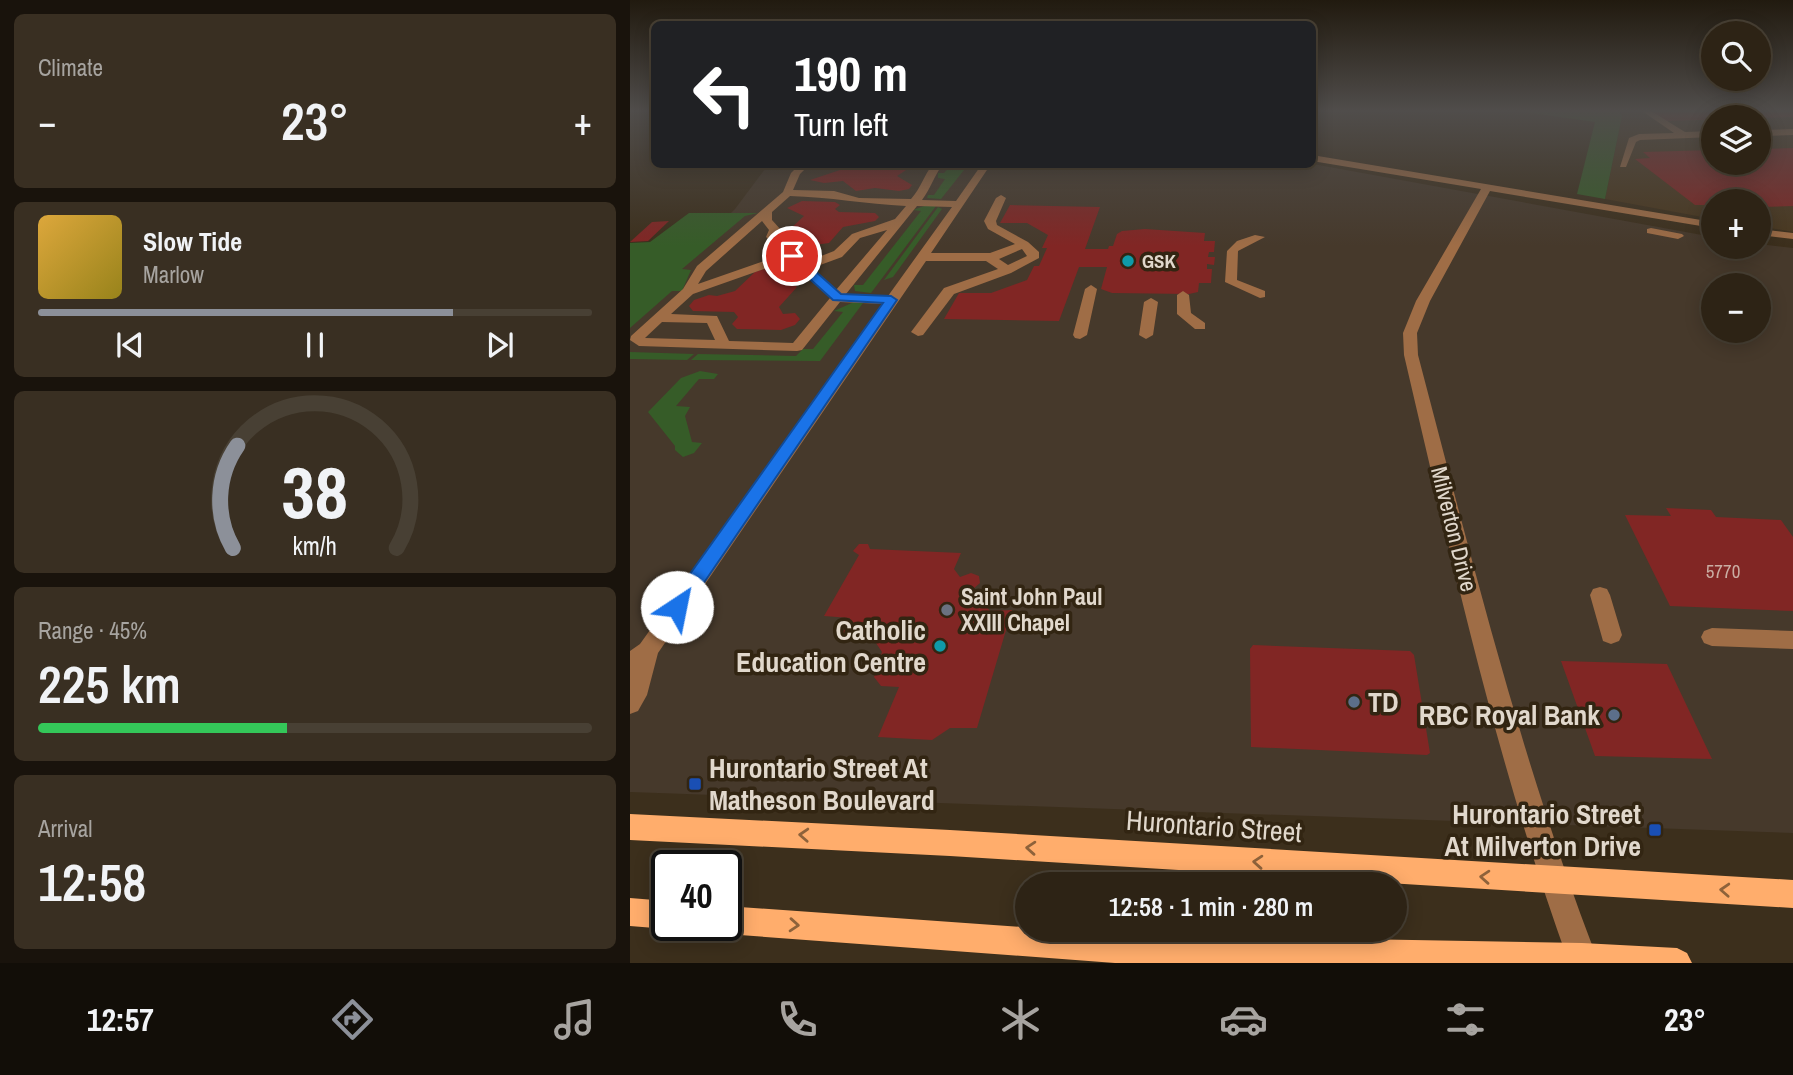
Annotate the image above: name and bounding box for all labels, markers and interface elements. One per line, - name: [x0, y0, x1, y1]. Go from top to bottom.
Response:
- map controls: [1701, 21, 1771, 343]
- button: search: [1701, 21, 1771, 91]
- text: 190 m: [794, 40, 908, 106]
- icon: left: [679, 49, 770, 140]
- text: Climate: [38, 52, 103, 83]
- text: 23°: [281, 86, 349, 156]
- text: −: [38, 96, 56, 147]
- text: +: [574, 96, 592, 147]
- text: Turn left: [794, 103, 888, 146]
- button: layers: [1701, 105, 1771, 175]
- button: +: [1701, 189, 1771, 259]
- text: Slow Tide: [143, 224, 242, 259]
- pin: [762, 226, 822, 286]
- icon: arrive: [773, 237, 811, 275]
- place label: GSK: [1142, 248, 1177, 274]
- marker: GSK: [1120, 253, 1136, 269]
- text: Marlow: [143, 259, 204, 290]
- button: −: [1701, 273, 1771, 343]
- icon: previous: [111, 326, 149, 364]
- icon: pause: [296, 326, 334, 364]
- icon: next: [481, 326, 519, 364]
- text: 38: [282, 443, 348, 541]
- street label: Milverton Drive: [1424, 463, 1485, 595]
- text: km/h: [293, 528, 337, 562]
- house number: 5770: [1706, 558, 1740, 584]
- position arrow: [640, 570, 714, 644]
- place label: Saint John Paul XXIII Chapel: [961, 581, 1103, 638]
- marker: Saint John Paul XXIII Chapel: [939, 602, 955, 618]
- place label: Catholic Education Centre: [736, 611, 926, 681]
- text: Range · 45%: [38, 615, 147, 646]
- marker: Catholic Education Centre: [932, 638, 948, 654]
- text: 225 km: [38, 649, 181, 719]
- place label: TD: [1368, 683, 1399, 721]
- marker: TD: [1346, 694, 1362, 710]
- place label: RBC Royal Bank: [1419, 696, 1600, 734]
- marker: RBC Royal Bank: [1606, 707, 1622, 723]
- place label: Hurontario Street At Matheson Boulevard: [709, 749, 935, 819]
- marker: Hurontario Street At Matheson Boulevard: [687, 776, 703, 792]
- place label: Hurontario Street At Milverton Drive: [1445, 795, 1641, 865]
- street label: Hurontario Street: [1125, 801, 1303, 851]
- text: Arrival: [38, 813, 93, 844]
- marker: Hurontario Street At Milverton Drive: [1647, 822, 1663, 838]
- one-way arrow: [798, 827, 809, 842]
- one-way arrow: [1025, 841, 1036, 856]
- text: 12:58: [38, 847, 146, 917]
- speed limit sign: 40: [651, 850, 742, 941]
- one-way arrow: [1252, 855, 1263, 870]
- one-way arrow: [1479, 870, 1490, 885]
- one-way arrow: [1719, 883, 1730, 898]
- text: 12:58 · 1 min · 280 m: [1109, 889, 1313, 924]
- one-way arrow: [789, 917, 800, 932]
- icon: directions: [328, 995, 377, 1044]
- icon: music: [550, 995, 599, 1044]
- icon: phone: [773, 995, 822, 1044]
- icon: climate: [996, 995, 1045, 1044]
- icon: car: [1219, 995, 1268, 1044]
- icon: filters: [1441, 995, 1490, 1044]
- text: 12:57: [87, 998, 154, 1041]
- text: 23°: [1664, 998, 1706, 1041]

